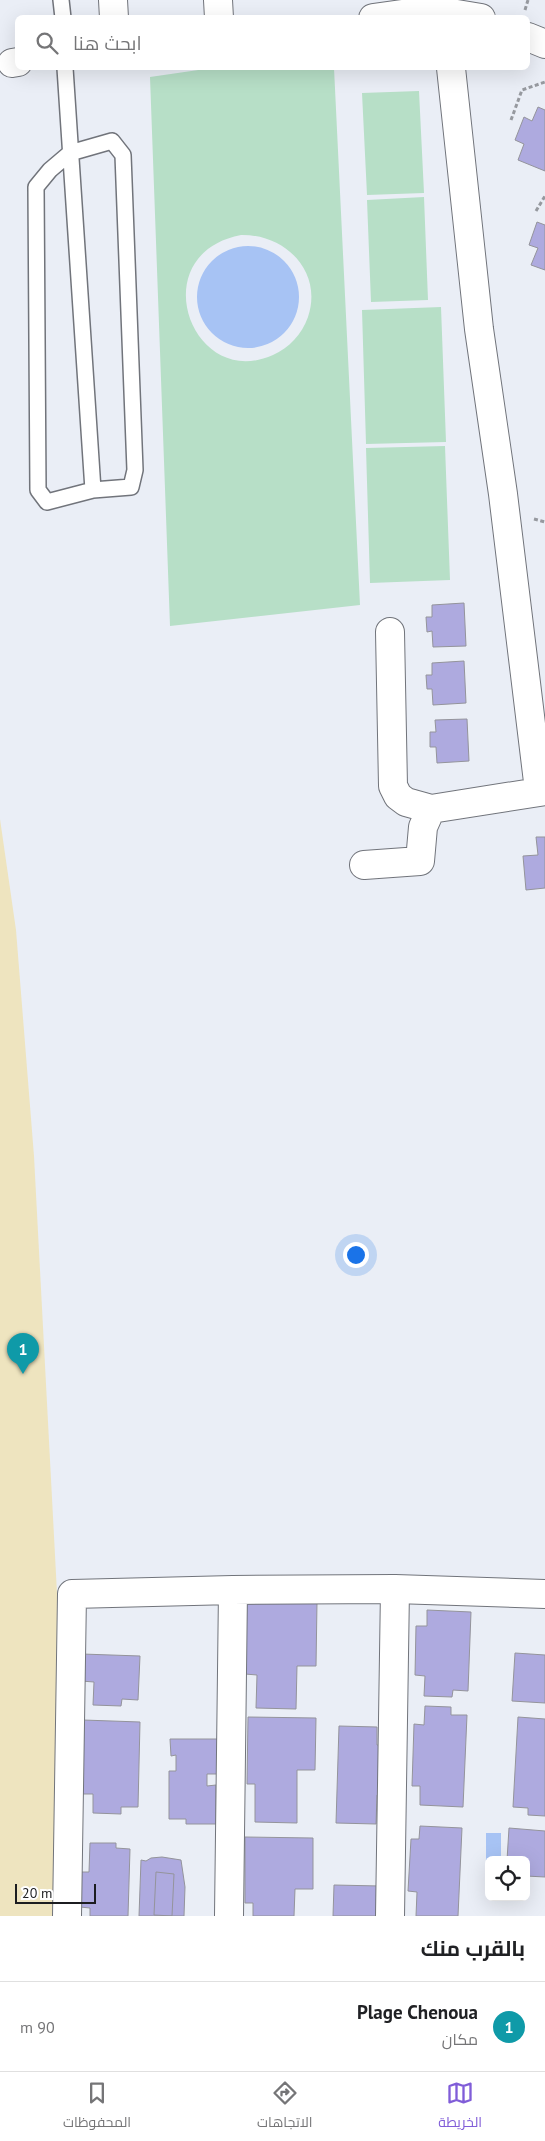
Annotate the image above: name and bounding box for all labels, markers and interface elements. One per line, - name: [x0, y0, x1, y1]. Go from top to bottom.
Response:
- search box: [15, 15, 530, 70]
- icon: search: [33, 29, 61, 57]
- text: ابحث هنا: [73, 31, 142, 55]
- your location: [343, 1242, 369, 1268]
- pin: 1: [7, 1333, 39, 1374]
- map controls: [485, 1856, 530, 1901]
- button: locate: [485, 1856, 530, 1901]
- scale bar: [15, 1881, 96, 1904]
- text: 20 m: [22, 1884, 52, 1902]
- text: بالقرب منك: [421, 1935, 525, 1962]
- text: Plage Chenoua: [357, 2000, 478, 2024]
- text: 90 m: [20, 2017, 55, 2037]
- text: 1: [504, 2017, 514, 2037]
- text: مكان: [442, 2029, 478, 2049]
- tab: المحفوظات: [63, 2079, 131, 2135]
- tab: الاتجاهات: [257, 2079, 312, 2135]
- tab: الخريطة: [438, 2079, 482, 2135]

